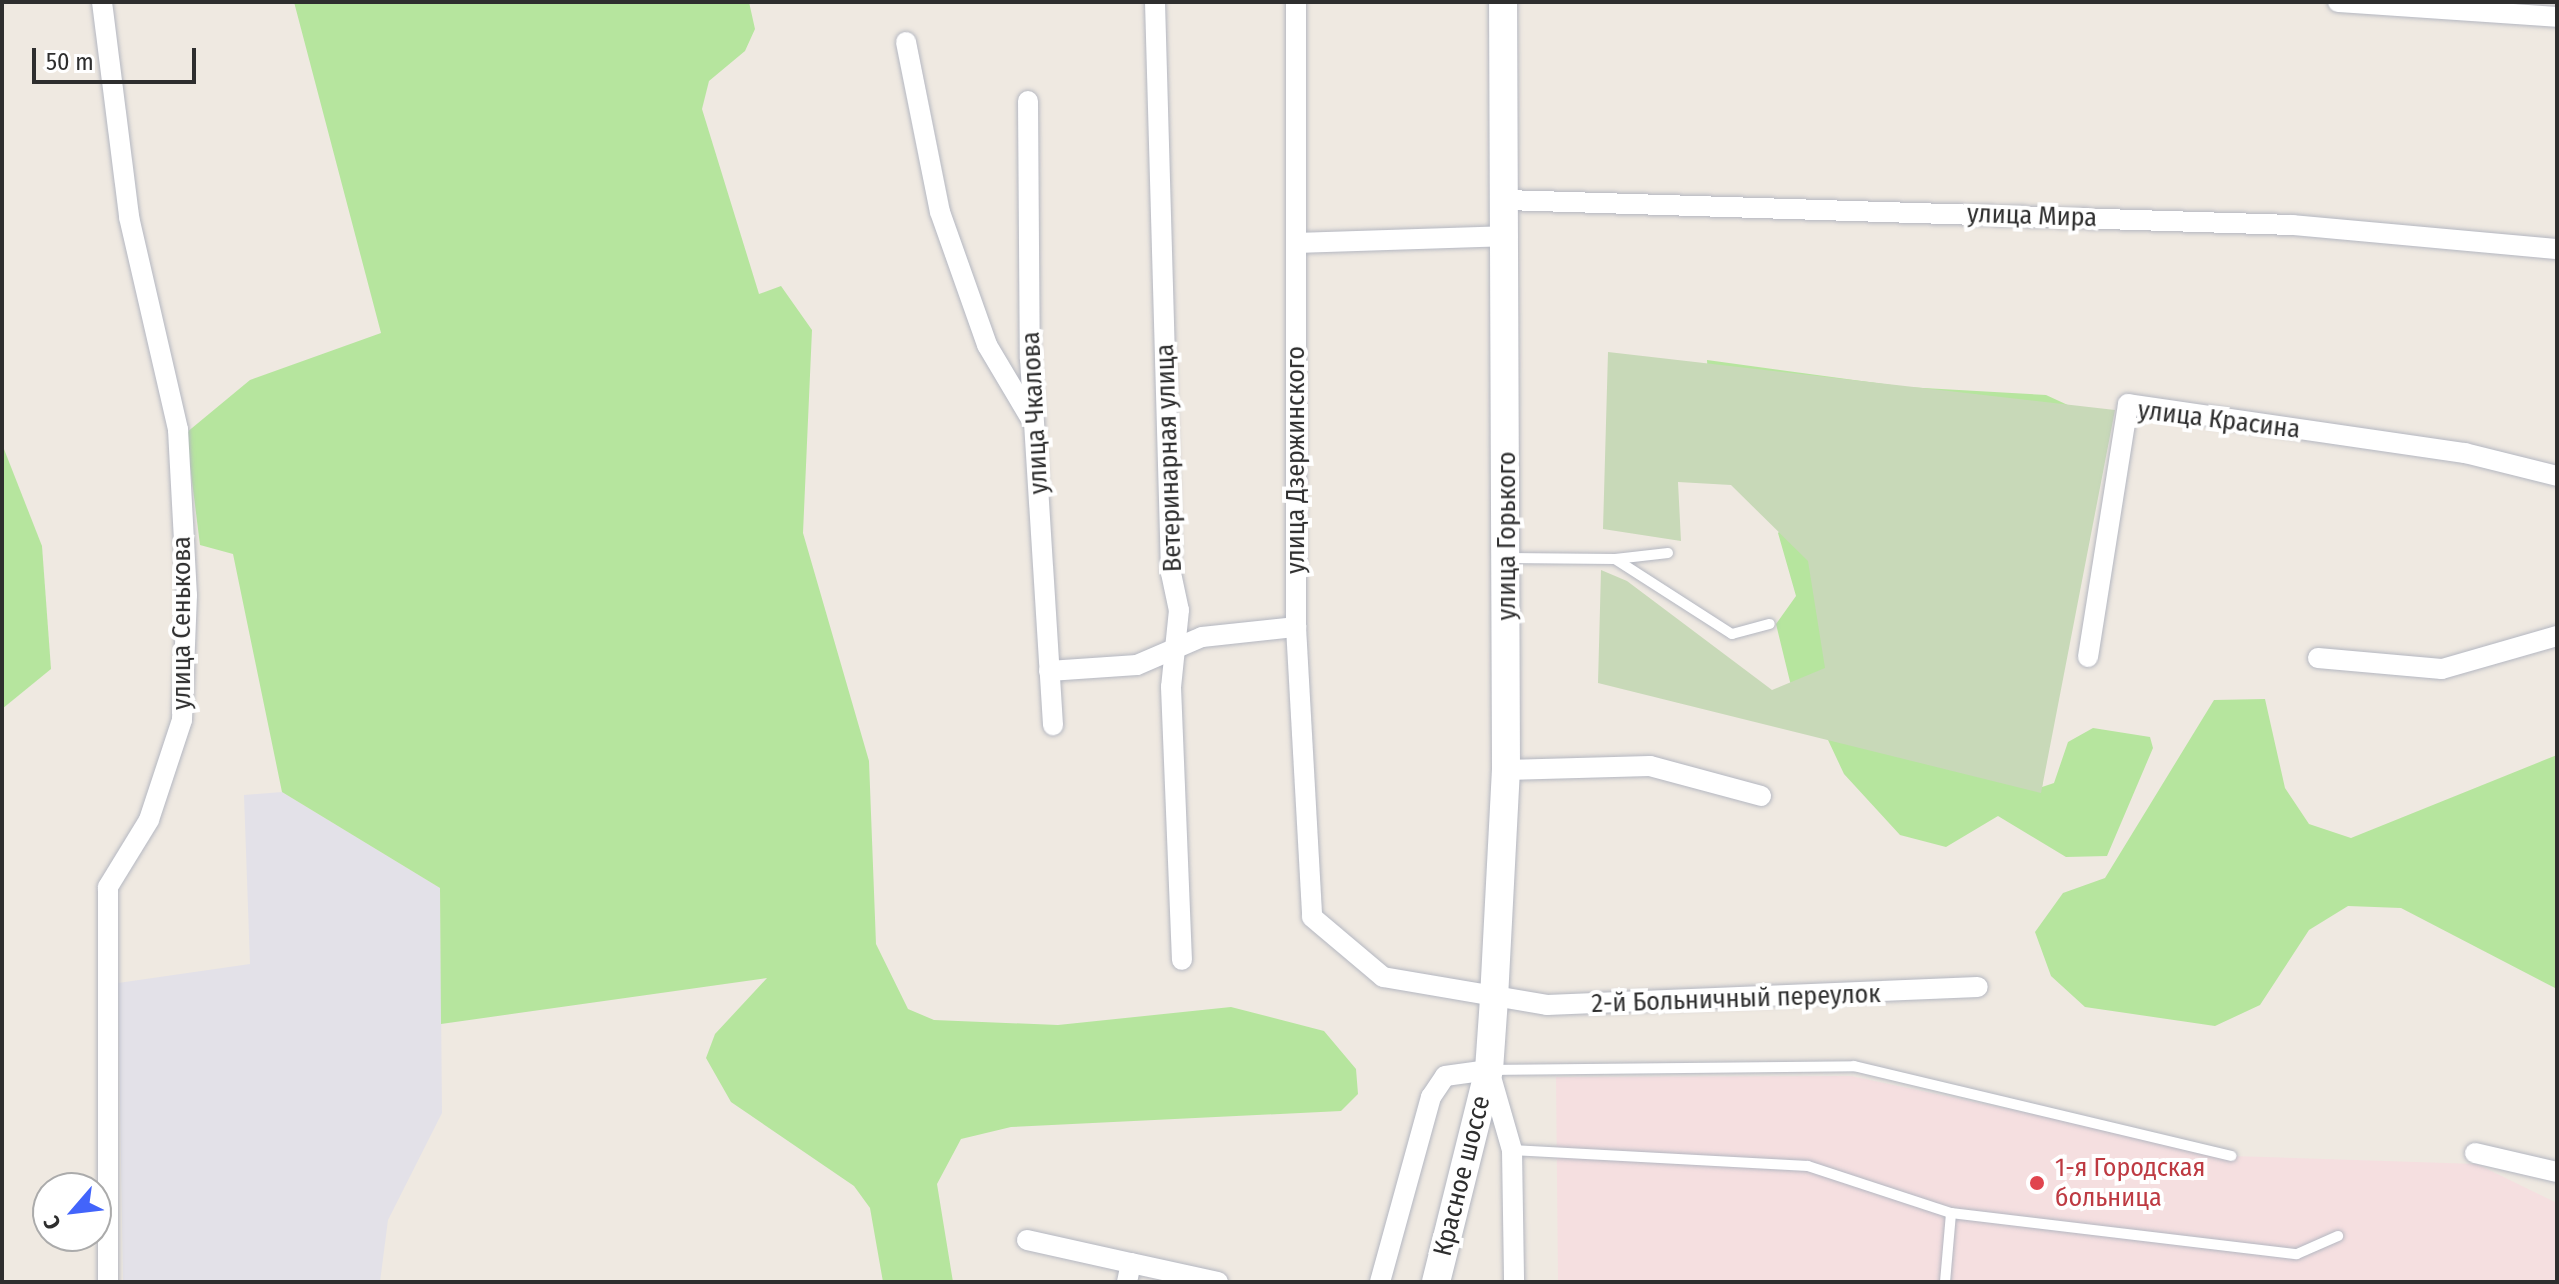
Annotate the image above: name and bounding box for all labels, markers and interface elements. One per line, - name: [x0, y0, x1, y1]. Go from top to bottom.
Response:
- scale bar: [36, 32, 200, 82]
- text: 50 m: [46, 48, 94, 76]
- street label: улица Мира: [1966, 198, 2098, 234]
- street label: улица Чкалова: [1015, 331, 1055, 495]
- street label: Ветеринарная улица: [1149, 343, 1189, 573]
- street label: улица Дзержинского: [1280, 346, 1312, 574]
- street label: улица Красина: [2136, 395, 2302, 445]
- street label: улица Горького: [1491, 452, 1523, 620]
- street label: улица Сенькова: [166, 536, 198, 710]
- street label: 2-й Больничный переулок: [1591, 978, 1881, 1020]
- street label: Красное шоссе: [1427, 1093, 1497, 1259]
- place label: 1-я Городская больница: [2055, 1152, 2205, 1214]
- north arrow: [32, 1172, 112, 1252]
- marker: 1-я Городская больница: [2026, 1172, 2048, 1194]
- text: С: [38, 1211, 67, 1234]

